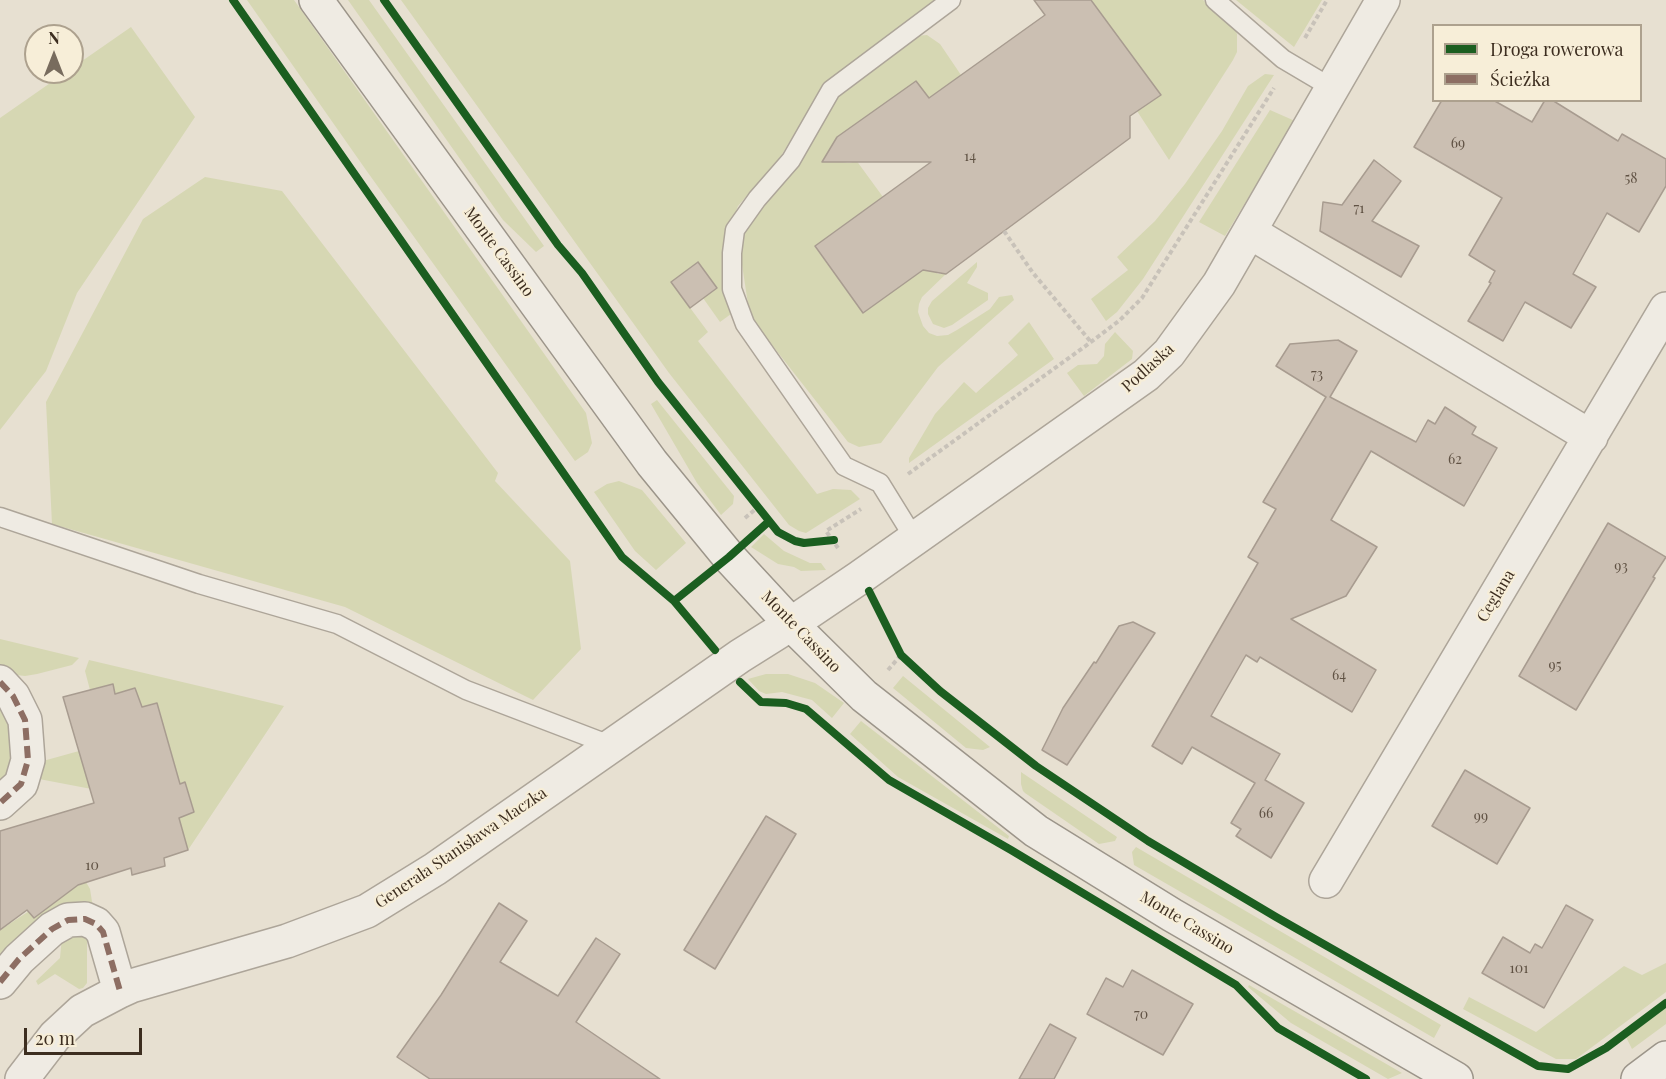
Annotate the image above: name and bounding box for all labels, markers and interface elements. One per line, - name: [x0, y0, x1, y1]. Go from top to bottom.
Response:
- north arrow: [24, 24, 84, 84]
- legend: [1432, 24, 1642, 102]
- text: N: [48, 27, 60, 48]
- text: Droga rowerowa: [1490, 37, 1623, 61]
- text: Ścieżka: [1490, 67, 1550, 91]
- house number: 69: [1451, 136, 1465, 152]
- house number: 14: [964, 149, 976, 165]
- house number: 58: [1624, 171, 1638, 187]
- house number: 71: [1354, 201, 1364, 217]
- street label: Monte Cassino: [460, 203, 538, 301]
- street label: Podlaska: [1118, 340, 1178, 396]
- house number: 73: [1311, 367, 1323, 383]
- house number: 62: [1448, 452, 1462, 468]
- house number: 93: [1614, 559, 1628, 575]
- street label: Ceglana: [1473, 566, 1519, 626]
- street label: Monte Cassino: [757, 587, 845, 677]
- house number: 95: [1549, 658, 1561, 674]
- house number: 64: [1332, 668, 1346, 684]
- street label: Generała Stanisława Maczka: [372, 783, 550, 913]
- house number: 66: [1259, 806, 1273, 822]
- house number: 99: [1474, 809, 1488, 825]
- house number: 10: [85, 858, 99, 874]
- street label: Monte Cassino: [1137, 887, 1237, 959]
- house number: 101: [1510, 961, 1528, 977]
- house number: 70: [1134, 1007, 1148, 1023]
- scale bar: [27, 1016, 146, 1054]
- text: 20 m: [35, 1026, 75, 1050]

